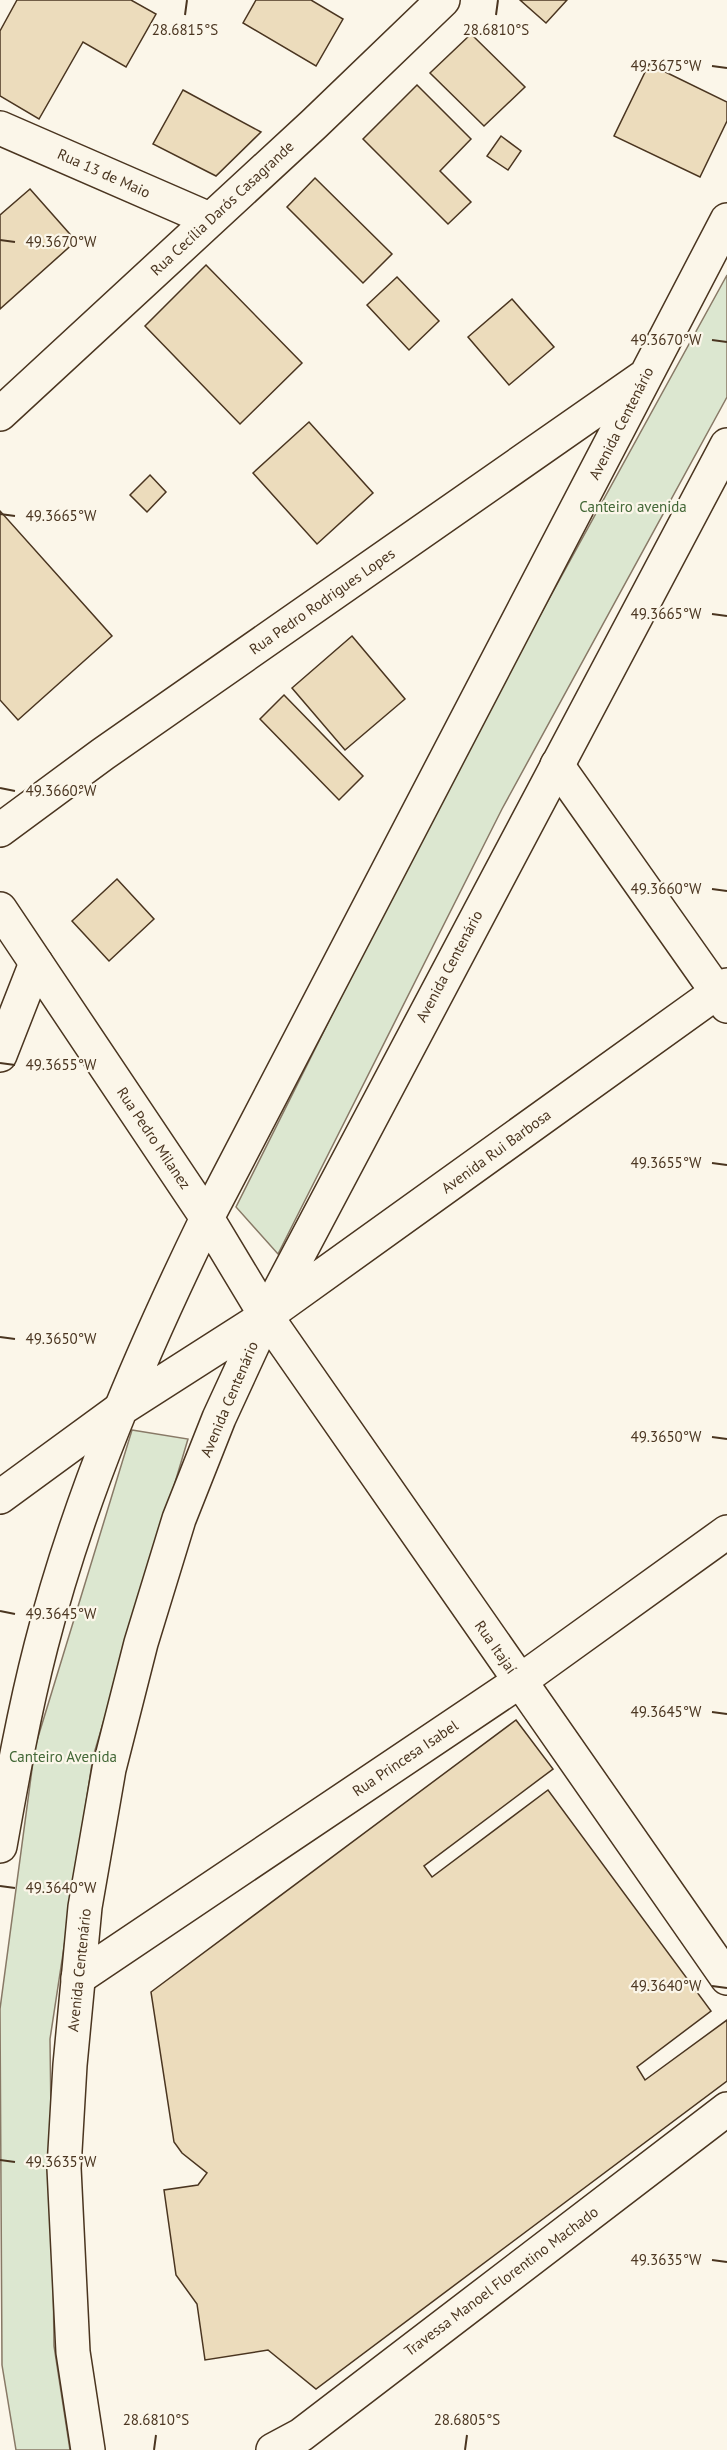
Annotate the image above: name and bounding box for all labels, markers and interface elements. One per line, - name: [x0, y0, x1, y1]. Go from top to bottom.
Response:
- text: 28.6815°S: [152, 20, 218, 39]
- text: 28.6810°S: [463, 20, 529, 39]
- text: 49.3675°W: [630, 56, 702, 75]
- street label: Rua Cecília Darós Casagrande: [146, 137, 298, 279]
- street label: Rua 13 de Maio: [55, 144, 153, 202]
- text: 49.3670°W: [25, 232, 97, 251]
- text: 49.3670°W: [630, 330, 702, 349]
- street label: Avenida Centenário: [584, 363, 658, 483]
- park label: Canteiro avenida: [579, 497, 687, 516]
- text: 49.3665°W: [25, 506, 97, 525]
- street label: Rua Pedro Rodrigues Lopes: [246, 543, 398, 659]
- text: 49.3665°W: [630, 604, 702, 623]
- text: 49.3660°W: [25, 781, 97, 800]
- text: 49.3660°W: [630, 879, 702, 898]
- street label: Avenida Centenário: [412, 907, 486, 1025]
- text: 49.3655°W: [25, 1055, 97, 1074]
- street label: Rua Pedro Milanez: [113, 1083, 195, 1193]
- street label: Avenida Rui Barbosa: [438, 1105, 554, 1197]
- text: 49.3655°W: [630, 1153, 702, 1172]
- text: 49.3650°W: [25, 1329, 97, 1348]
- street label: Avenida Centenário: [196, 1338, 262, 1460]
- text: 49.3650°W: [630, 1427, 702, 1446]
- text: 49.3645°W: [25, 1604, 97, 1623]
- street label: Rua Itajaí: [471, 1617, 521, 1677]
- text: 49.3645°W: [630, 1702, 702, 1721]
- street label: Rua Princesa Isabel: [348, 1715, 462, 1800]
- park label: Canteiro Avenida: [9, 1747, 117, 1766]
- text: 49.3640°W: [25, 1878, 97, 1897]
- street label: Avenida Centenário: [63, 1907, 95, 2033]
- text: 49.3640°W: [630, 1976, 702, 1995]
- text: 49.3635°W: [25, 2152, 97, 2171]
- street label: Travessa Manoel Florentino Machado: [400, 2202, 602, 2360]
- text: 49.3635°W: [630, 2250, 702, 2269]
- text: 28.6810°S: [123, 2410, 189, 2429]
- text: 28.6805°S: [434, 2410, 500, 2429]

